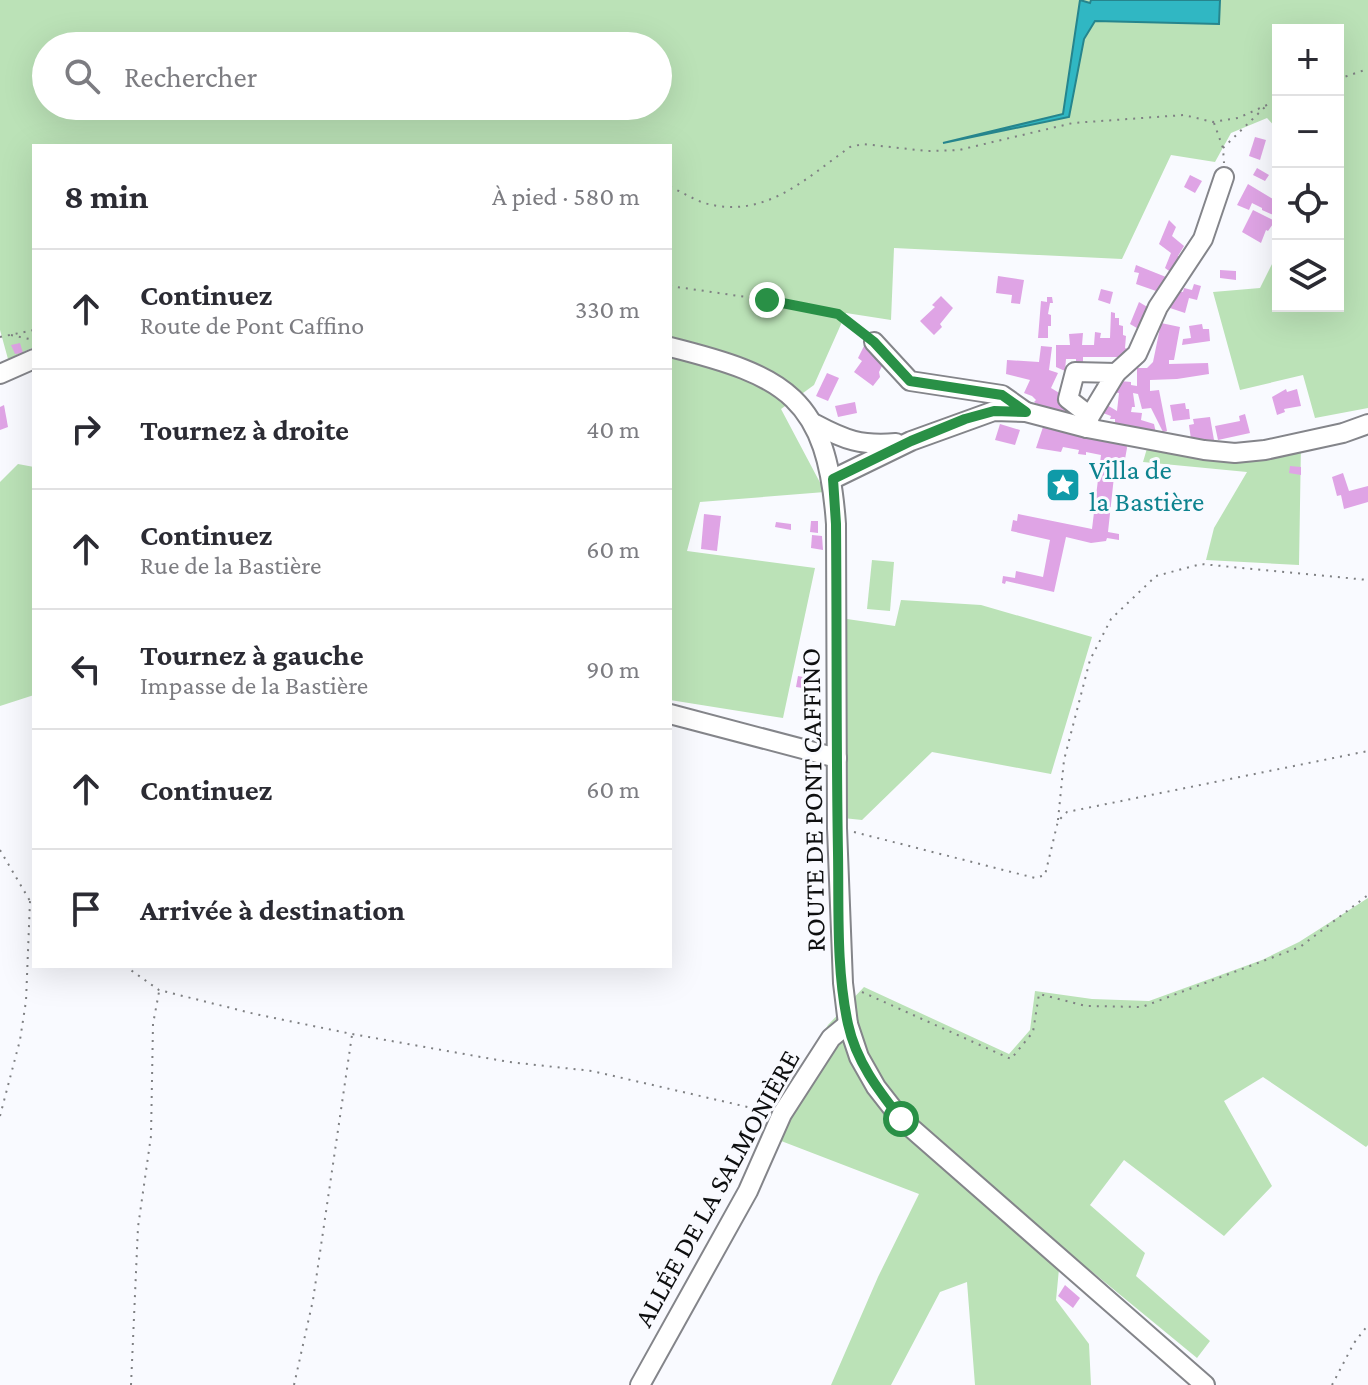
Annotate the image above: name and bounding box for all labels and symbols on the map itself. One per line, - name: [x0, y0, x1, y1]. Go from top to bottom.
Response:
- route end: [749, 282, 785, 318]
- place label: Villa de la Bastière: [1089, 454, 1204, 517]
- place icon: Villa de la Bastière: [1044, 466, 1082, 504]
- street label: ROUTE DE PONT CAFFINO: [794, 648, 831, 952]
- street label: ALLÉE DE LA SALMONIÈRE: [627, 1044, 806, 1332]
- route start: [883, 1101, 919, 1137]

